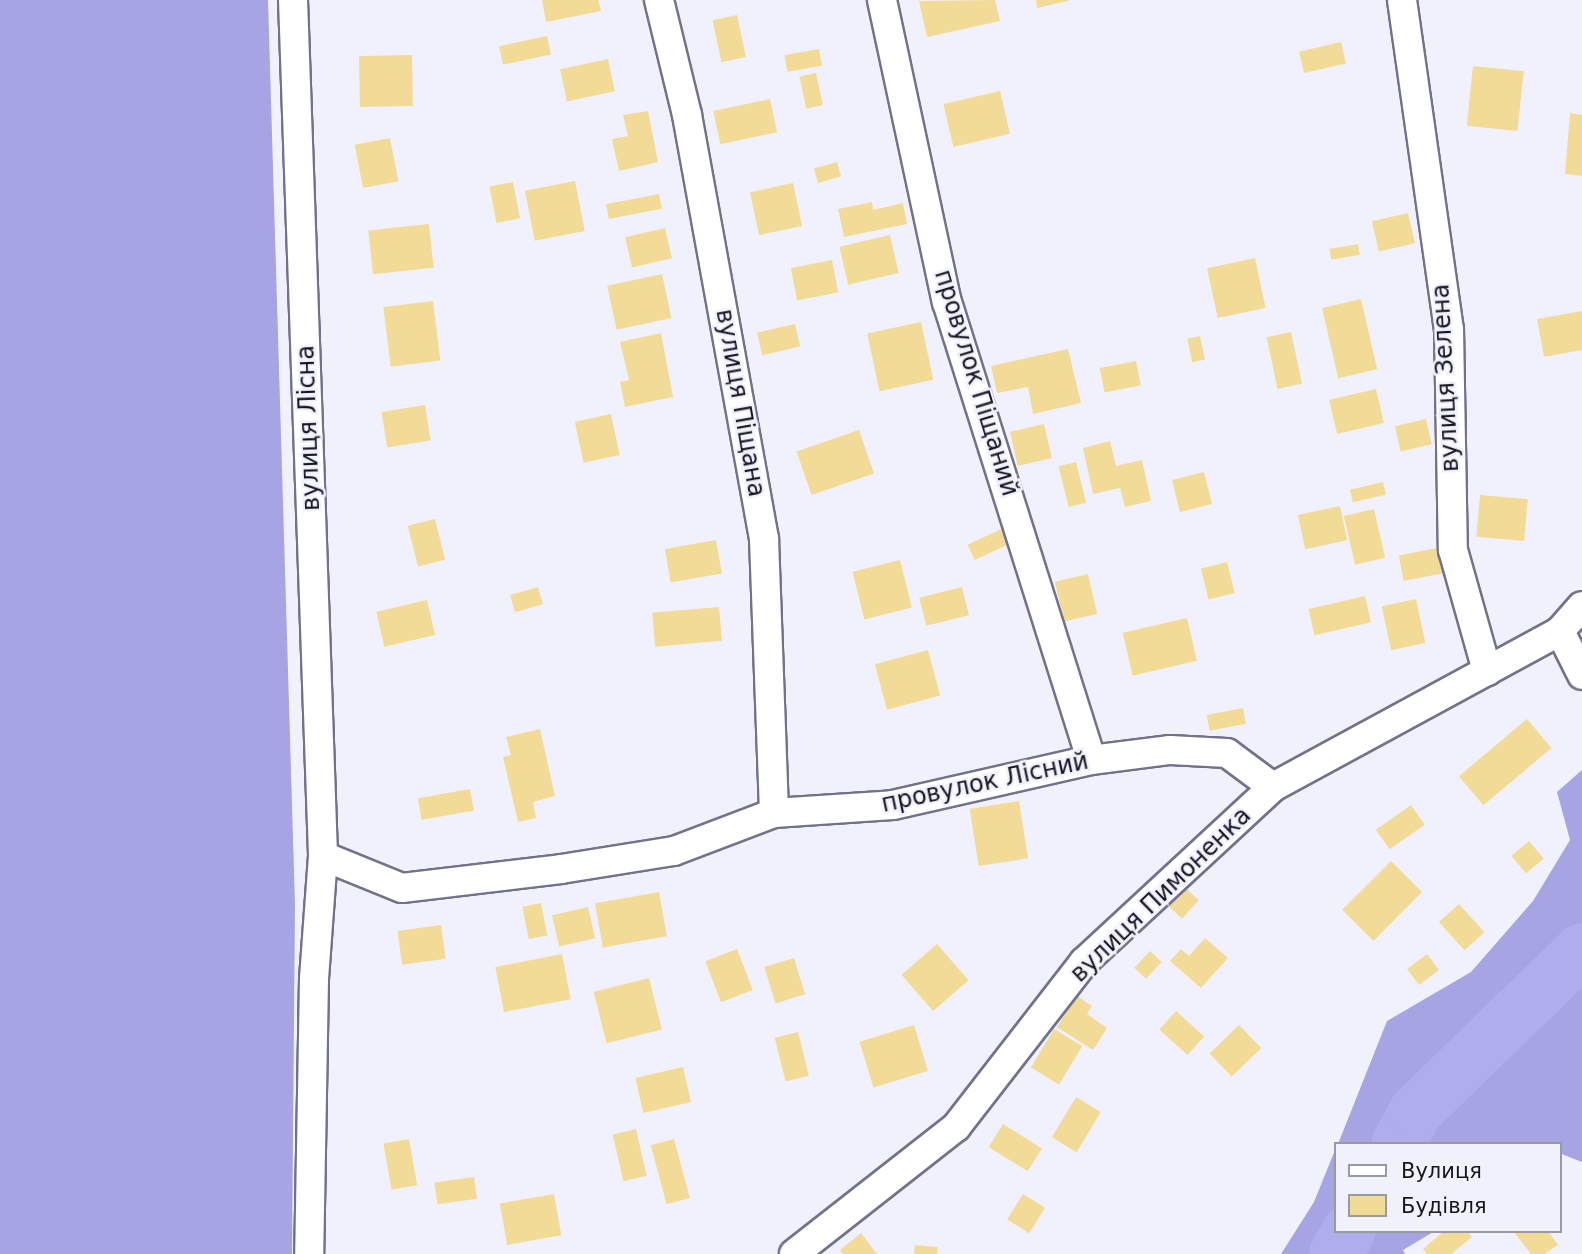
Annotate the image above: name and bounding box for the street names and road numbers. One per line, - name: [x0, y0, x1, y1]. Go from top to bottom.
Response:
- street label: провулок Піщаний: [928, 266, 1024, 500]
- street label: вулиця Зелена: [1427, 283, 1465, 473]
- street label: вулиця Піщана: [709, 307, 771, 499]
- street label: вулиця Лісна: [292, 345, 326, 511]
- street label: провулок Лісний: [879, 747, 1091, 819]
- street label: вулиця Пимоненка: [1065, 801, 1257, 989]

